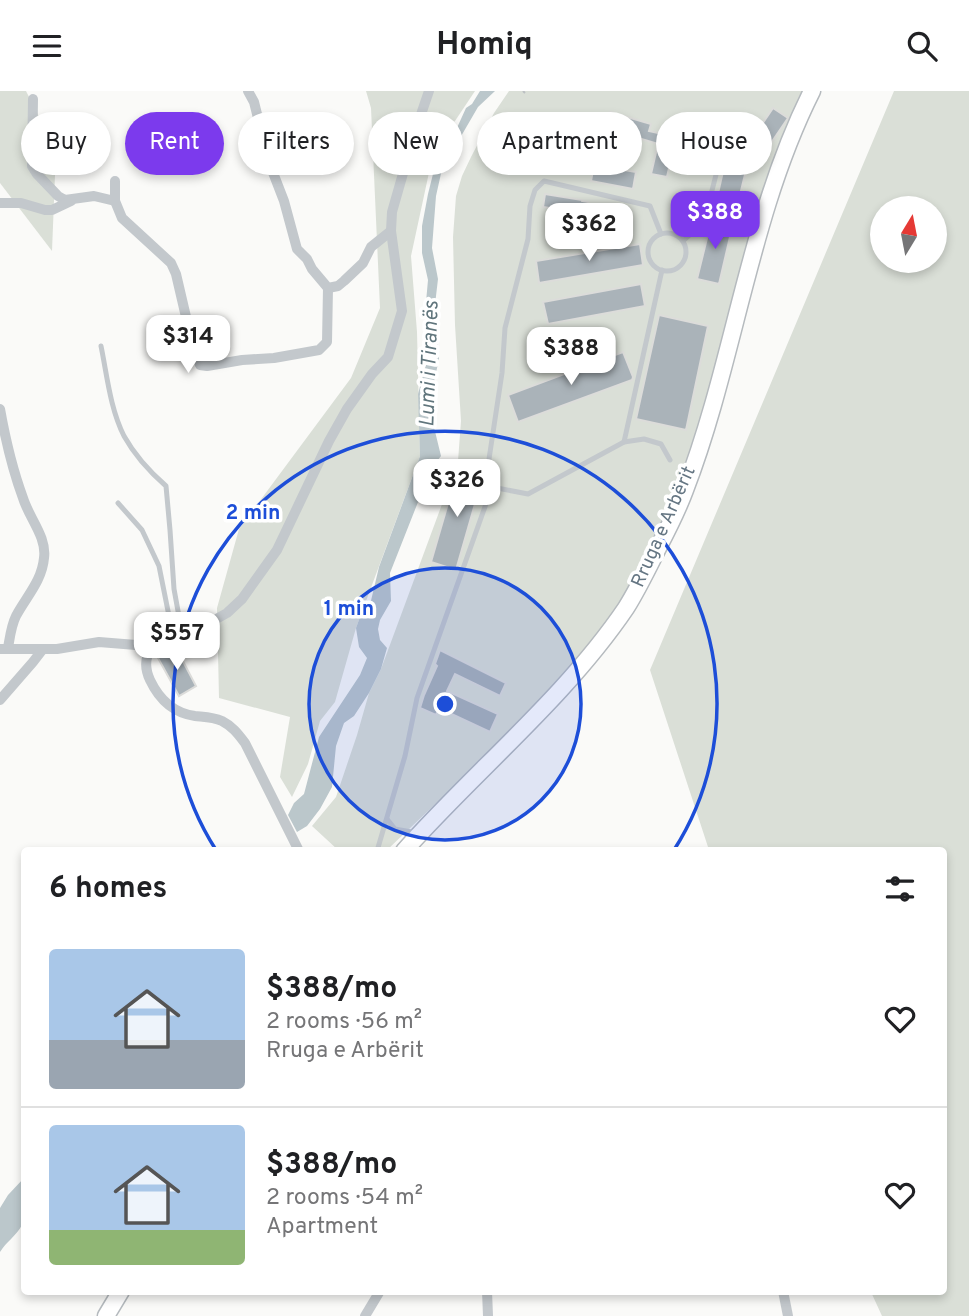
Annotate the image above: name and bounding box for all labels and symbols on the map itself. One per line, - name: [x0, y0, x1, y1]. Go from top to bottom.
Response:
- pin: $388: [674, 191, 756, 251]
- north arrow: [870, 196, 947, 273]
- pin: $362: [548, 204, 630, 263]
- water label: Lumi i Tiranës: [414, 300, 446, 428]
- pin: $314: [147, 315, 229, 375]
- pin: $388: [530, 327, 612, 387]
- pin: $326: [416, 459, 498, 519]
- street label: Rruga e Arbërit: [627, 463, 701, 591]
- text: 2 min: [226, 500, 280, 527]
- text: 1 min: [324, 596, 374, 623]
- pin: $557: [136, 613, 218, 672]
- centre of rings: [433, 692, 457, 716]

